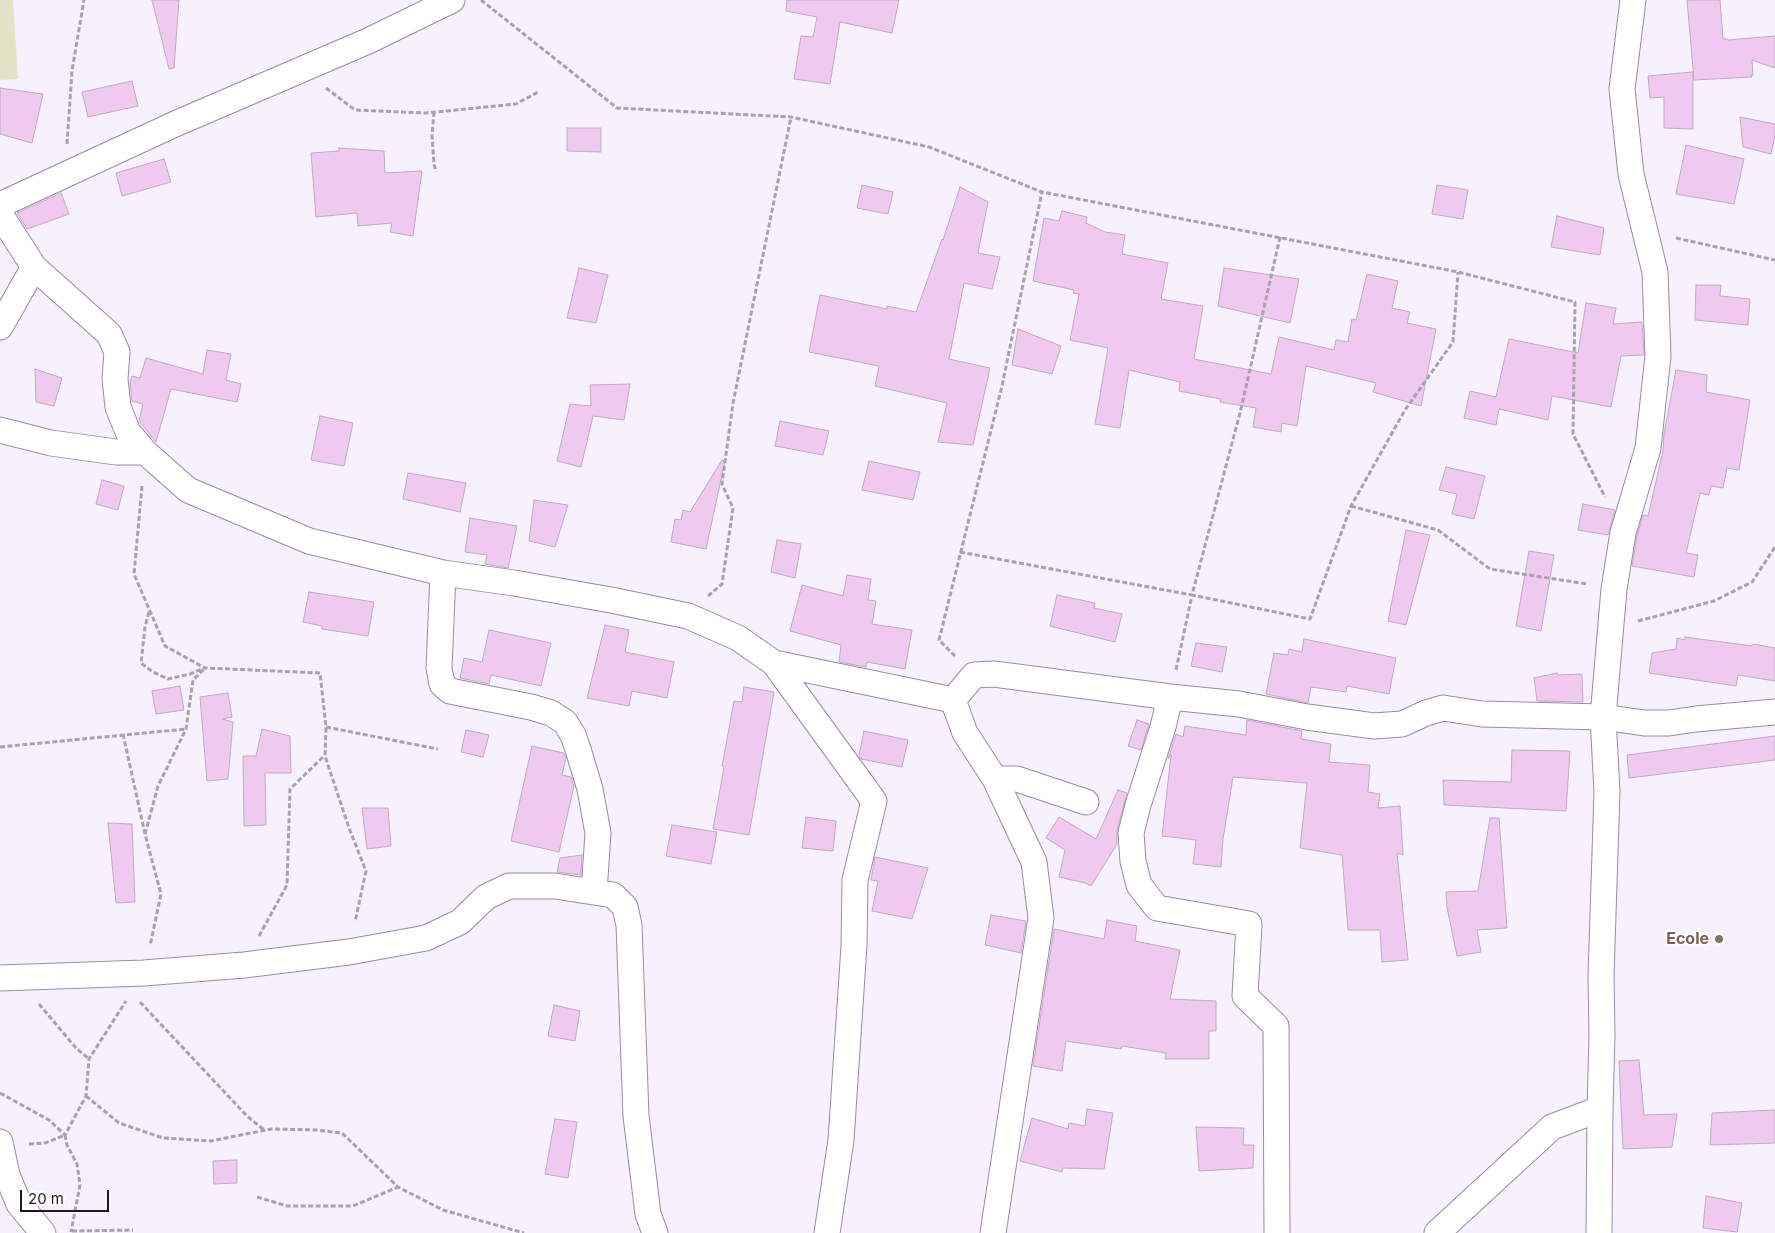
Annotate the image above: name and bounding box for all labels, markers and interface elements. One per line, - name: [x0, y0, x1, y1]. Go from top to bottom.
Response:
- place label: Ecole: [1666, 929, 1709, 949]
- marker: Ecole: [1713, 933, 1725, 945]
- scale bar: [22, 1180, 111, 1212]
- text: 20 m: [28, 1189, 64, 1208]

